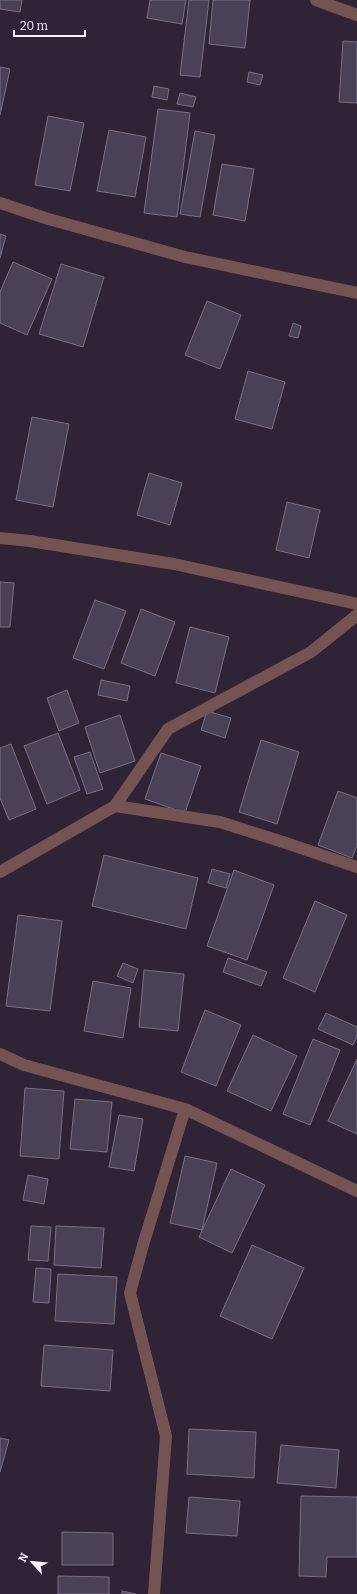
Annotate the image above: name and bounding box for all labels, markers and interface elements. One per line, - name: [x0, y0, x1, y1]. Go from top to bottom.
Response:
- scale bar: [14, 12, 85, 38]
- text: 20 m: [20, 19, 49, 33]
- north arrow: [12, 1542, 52, 1582]
- text: N: [16, 1551, 31, 1564]

